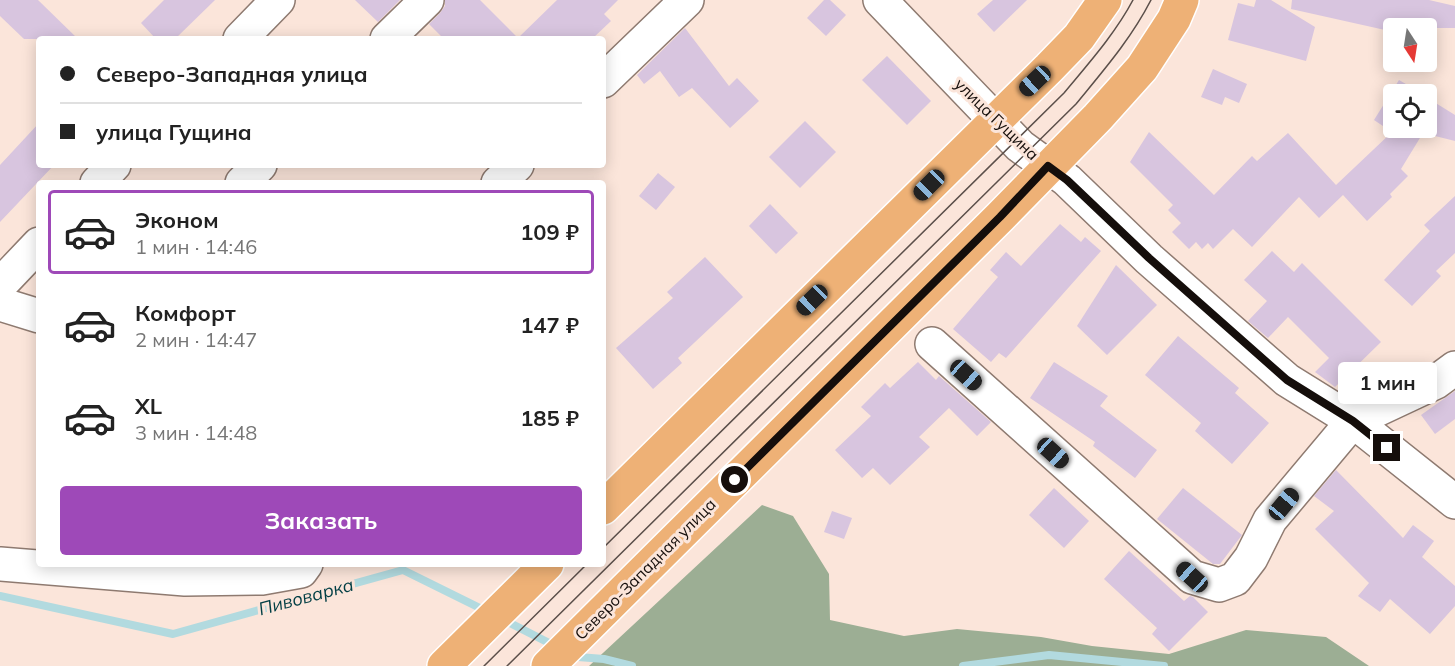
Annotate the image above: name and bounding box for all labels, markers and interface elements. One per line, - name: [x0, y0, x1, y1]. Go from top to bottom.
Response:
- north arrow: [1383, 18, 1437, 72]
- map controls: [1383, 18, 1437, 138]
- text: Северо-Западная улица: [96, 60, 368, 88]
- car: [1016, 62, 1054, 100]
- street label: улица Гущина: [951, 74, 1043, 164]
- button: locate: [1383, 84, 1437, 138]
- text: улица Гущина: [96, 118, 252, 146]
- car: [910, 166, 948, 204]
- icon: car: [63, 205, 117, 259]
- text: Эконом: [135, 206, 219, 234]
- text: 109 ₽: [520, 218, 579, 246]
- text: 1 мин · 14:46: [135, 234, 257, 259]
- car: [793, 281, 831, 319]
- icon: car: [63, 298, 117, 352]
- text: Комфорт: [135, 299, 236, 327]
- text: 147 ₽: [520, 311, 579, 339]
- text: 2 мин · 14:47: [135, 327, 257, 352]
- car: [947, 356, 985, 394]
- callout: 1 мин: [1338, 361, 1436, 403]
- text: 1 мин: [1359, 370, 1416, 395]
- icon: car: [63, 391, 117, 445]
- text: XL: [135, 392, 162, 420]
- text: 185 ₽: [520, 404, 579, 432]
- text: 3 мин · 14:48: [135, 420, 257, 445]
- car: [1034, 434, 1072, 472]
- route end: [1373, 434, 1400, 461]
- route start: [721, 466, 748, 493]
- car: [1266, 484, 1302, 524]
- button: Заказать: [60, 486, 582, 555]
- street label: Северо-Западная улица: [570, 494, 720, 644]
- car: [1173, 558, 1211, 596]
- water label: Пивоварка: [256, 573, 356, 620]

